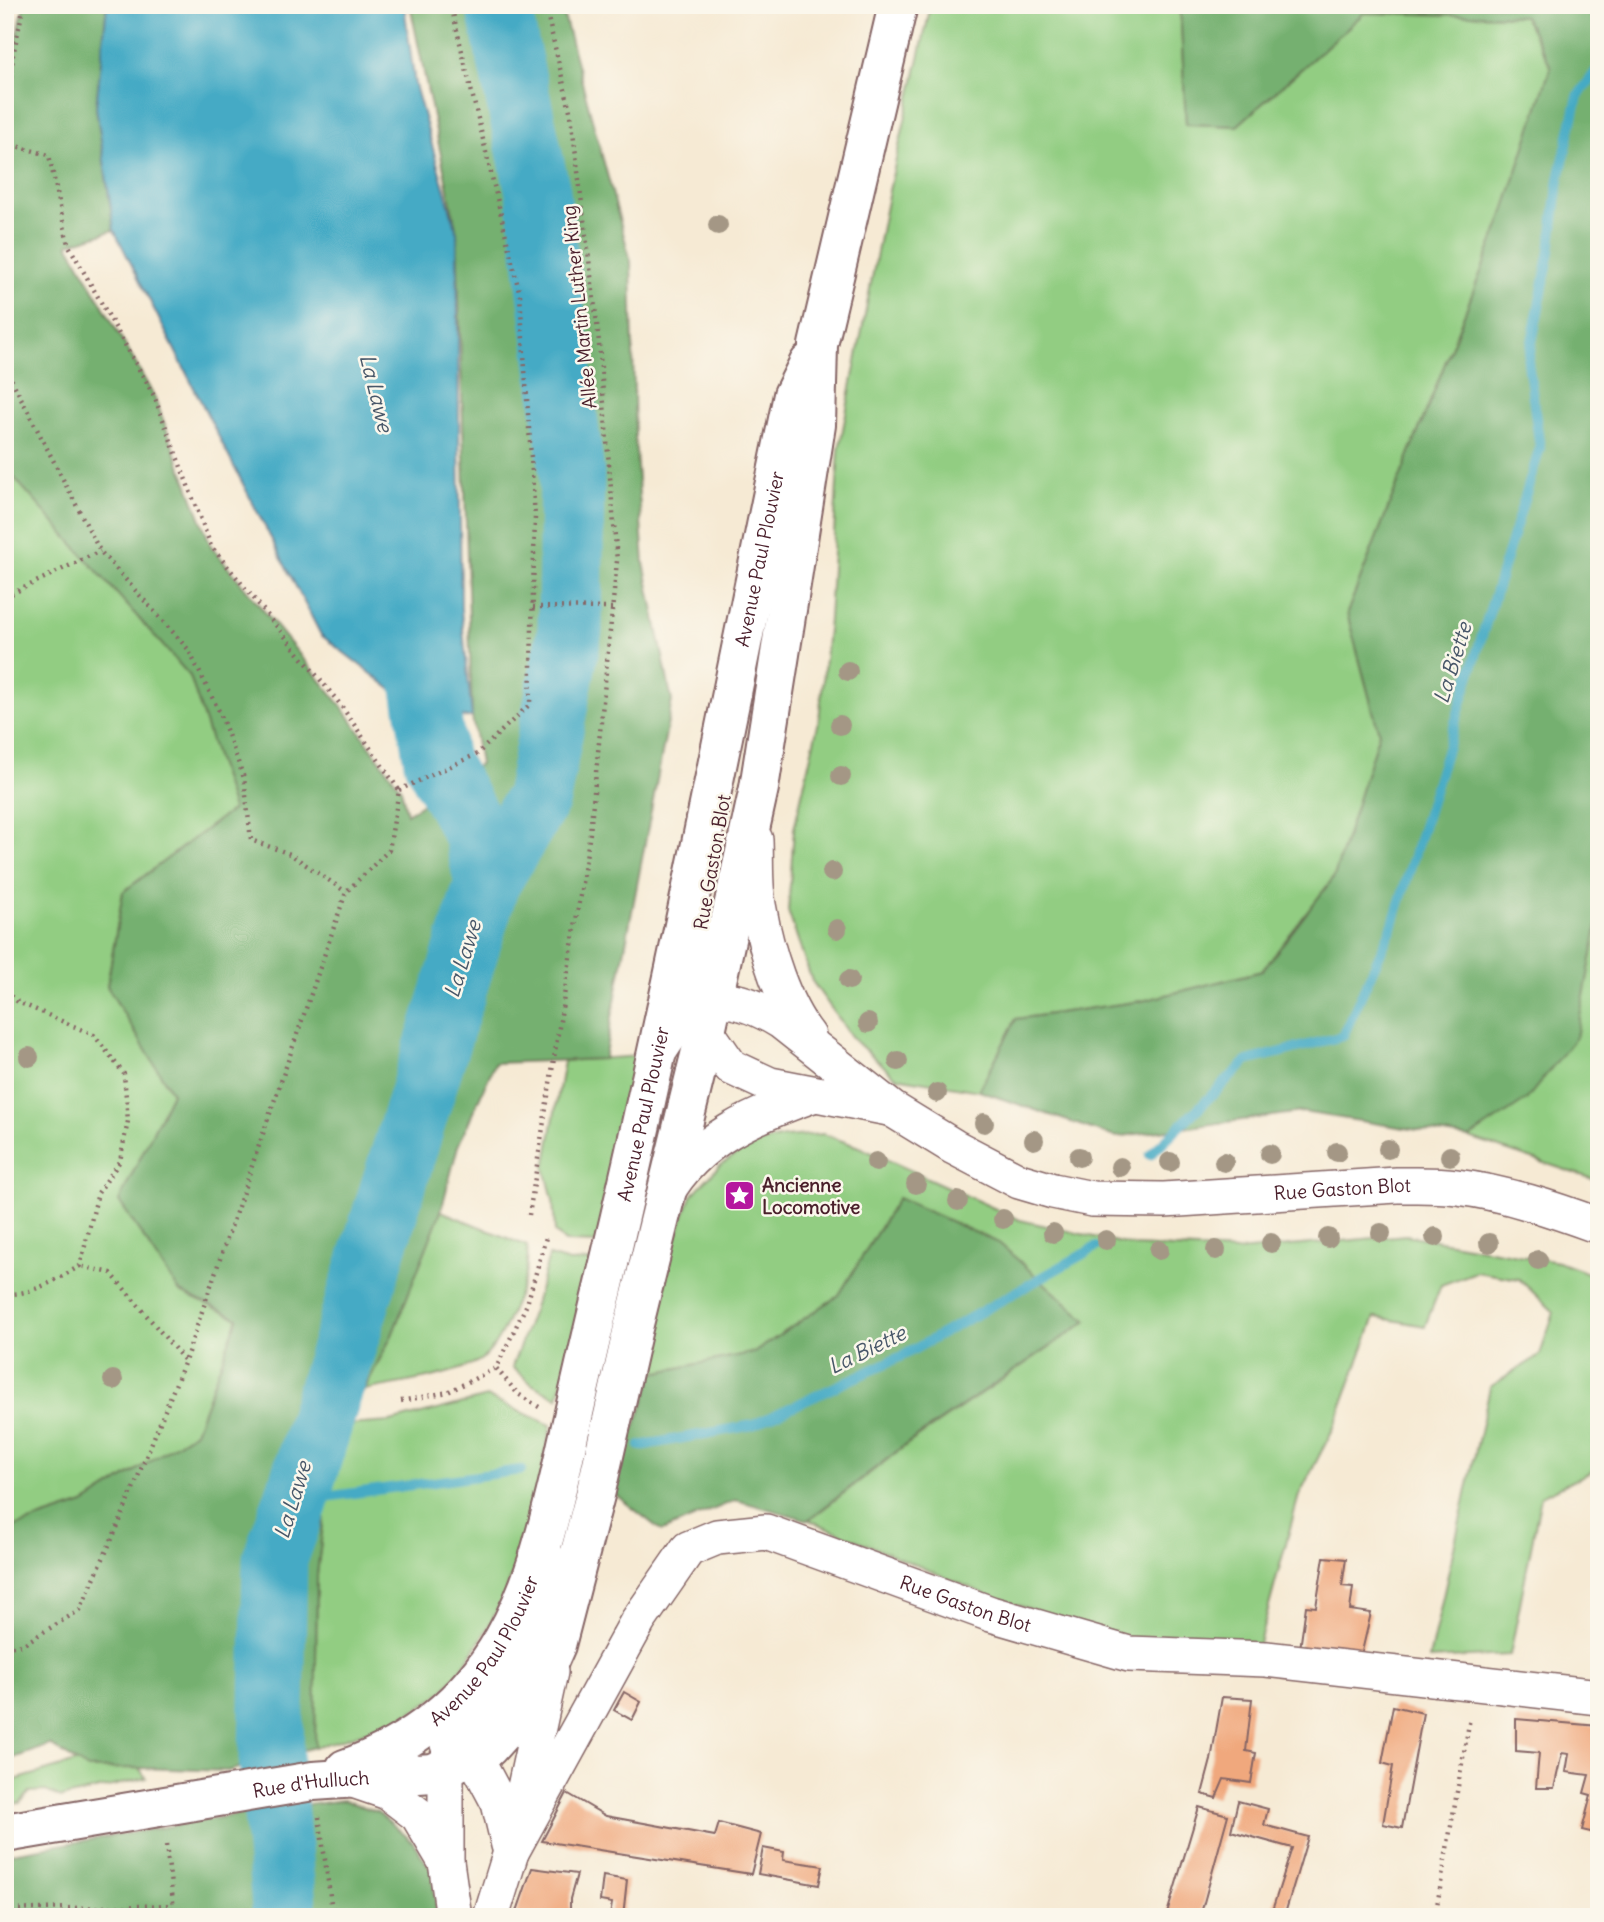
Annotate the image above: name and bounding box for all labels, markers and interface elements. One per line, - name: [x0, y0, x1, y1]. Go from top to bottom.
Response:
- street label: Allée Martin Luther King: [556, 204, 602, 410]
- water label: La Lawe: [354, 351, 400, 436]
- street label: Avenue Paul Plouvier: [730, 469, 789, 649]
- water label: La Biette: [1427, 617, 1478, 707]
- street label: Rue Gaston Blot: [688, 792, 736, 932]
- water label: La Lawe: [438, 915, 488, 1001]
- street label: Avenue Paul Plouvier: [612, 1024, 674, 1204]
- place label: Ancienne Locomotive: [762, 1173, 860, 1219]
- street label: Rue Gaston Blot: [1273, 1173, 1411, 1205]
- place icon: Ancienne Locomotive: [722, 1179, 756, 1213]
- water label: La Biette: [823, 1318, 912, 1380]
- water label: La Lawe: [268, 1456, 318, 1542]
- street label: Rue Gaston Blot: [897, 1570, 1034, 1637]
- street label: Avenue Paul Plouvier: [425, 1572, 544, 1731]
- street label: Rue d'Hulluch: [251, 1765, 370, 1803]

